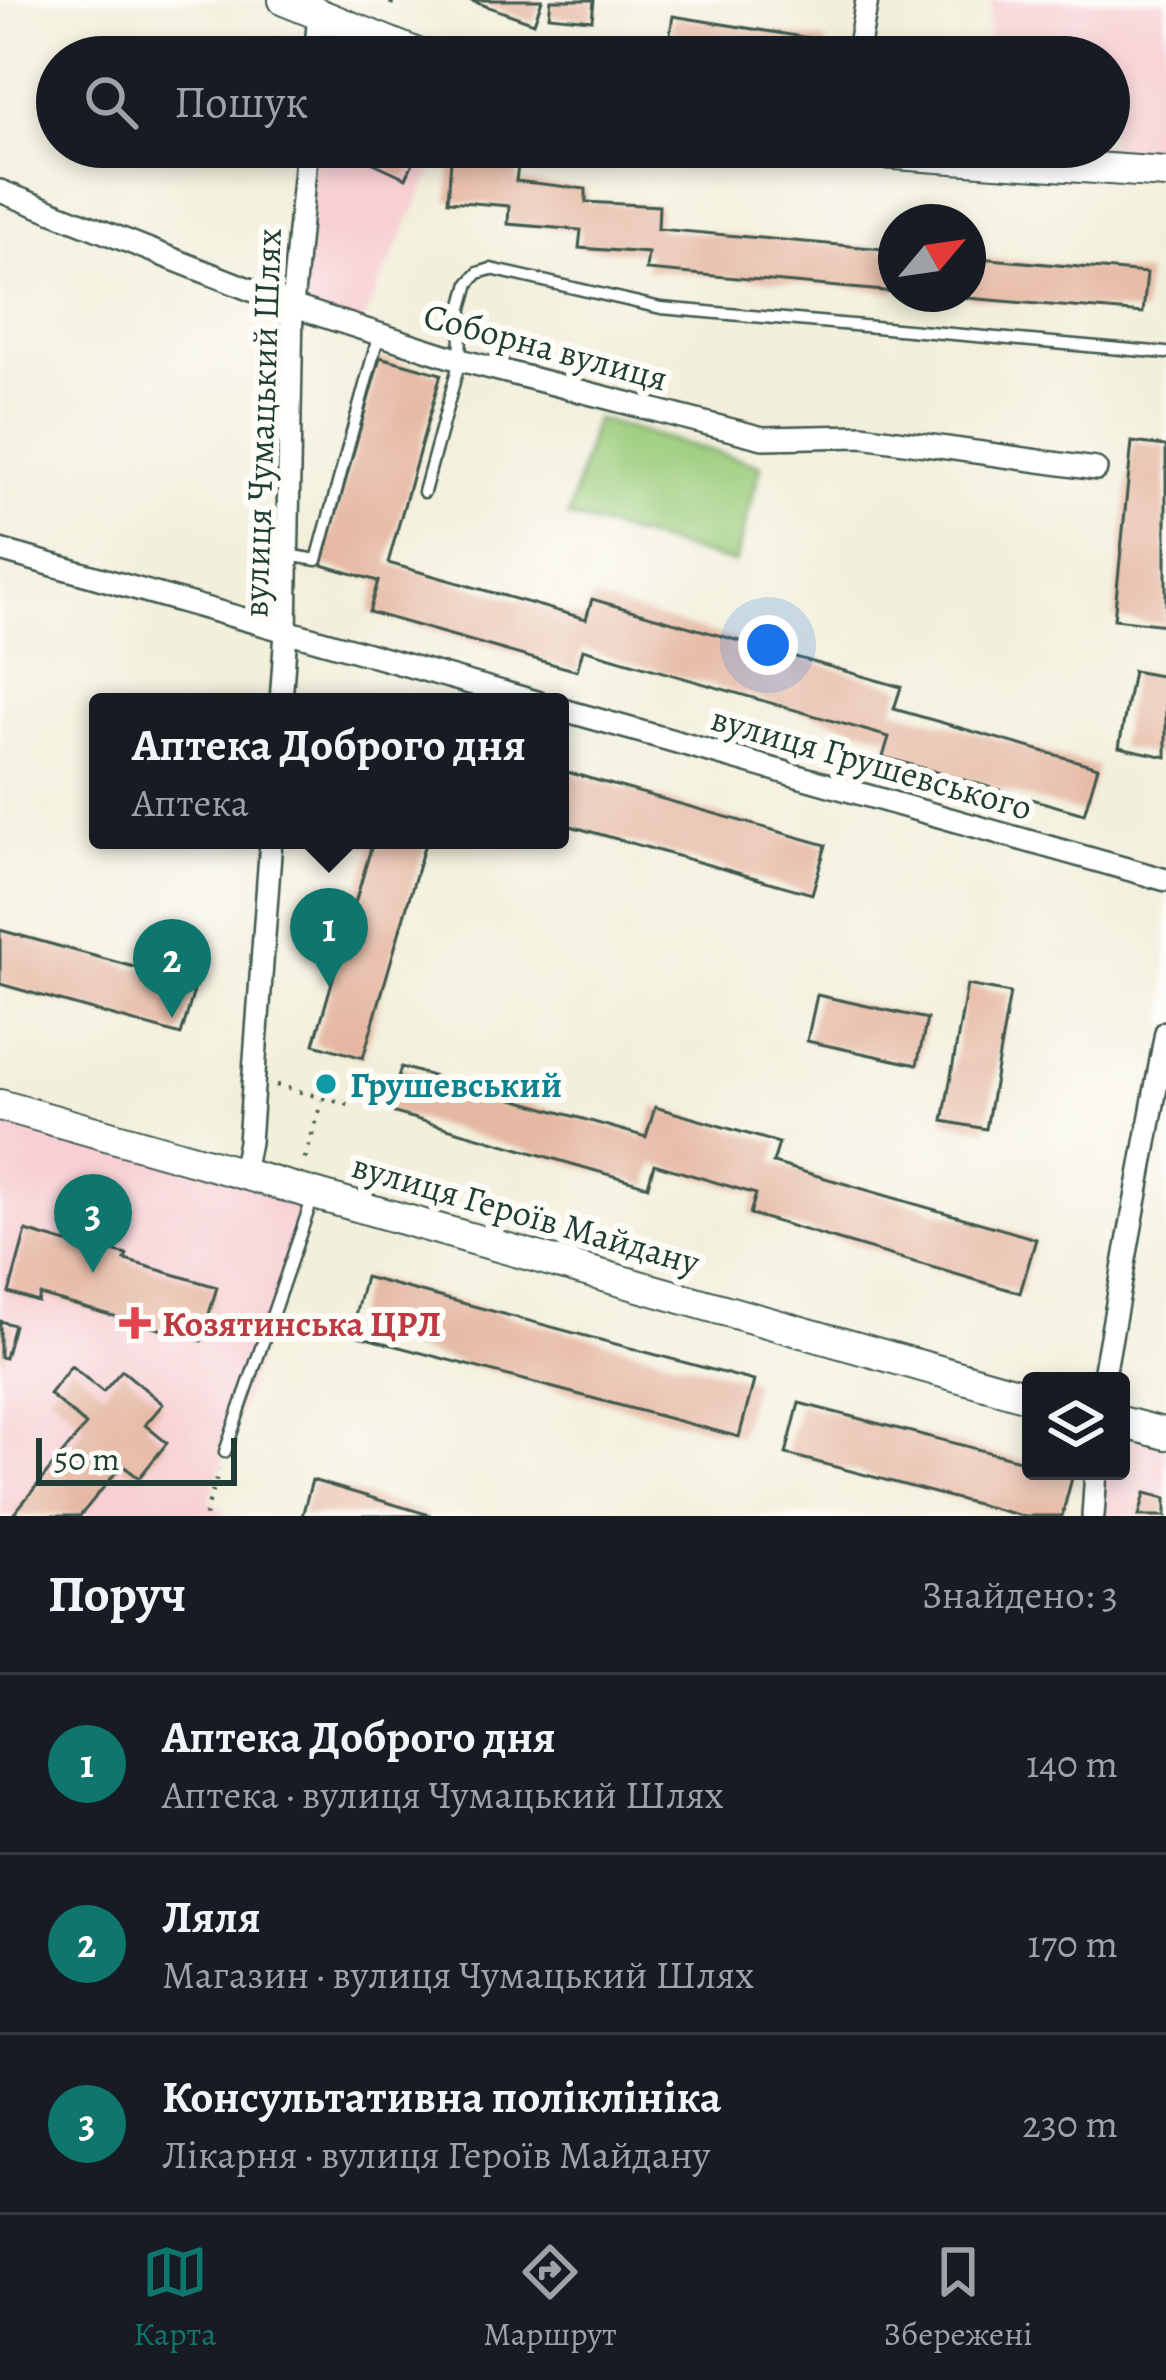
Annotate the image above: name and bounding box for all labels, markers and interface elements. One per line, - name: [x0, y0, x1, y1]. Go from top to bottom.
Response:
- search box: [36, 36, 1130, 168]
- icon: search: [78, 69, 144, 135]
- text: Пошук: [174, 71, 308, 133]
- north arrow: [878, 204, 986, 312]
- street label: вулиця Чумацький Шлях: [230, 227, 293, 618]
- street label: Соборна вулиця: [419, 290, 673, 403]
- your location: [738, 615, 798, 675]
- popup: [89, 693, 569, 849]
- street label: вулиця Грушевського: [706, 693, 1038, 832]
- text: Аптека Доброго дня: [132, 714, 526, 776]
- text: Аптека: [132, 776, 249, 829]
- pin: 1: [290, 888, 368, 987]
- pin: 2: [133, 919, 211, 1018]
- place label: Грушевський: [350, 1060, 562, 1109]
- marker: Грушевський: [313, 1071, 339, 1097]
- street label: вулиця Героїв Майдану: [346, 1140, 706, 1287]
- pin: 3: [54, 1174, 132, 1273]
- place label: Козятинська ЦРЛ: [162, 1299, 441, 1348]
- marker: Козятинська ЦРЛ: [119, 1307, 151, 1339]
- map controls: [1022, 1372, 1130, 1480]
- button: layers: [1022, 1372, 1130, 1480]
- scale bar: [36, 1432, 237, 1485]
- text: 50 m: [54, 1436, 120, 1481]
- text: Поруч: [48, 1559, 186, 1629]
- text: Знайдено: 3: [922, 1568, 1118, 1621]
- text: Аптека Доброго дня: [162, 1706, 556, 1768]
- text: 1: [80, 1737, 94, 1790]
- text: 140 m: [1026, 1737, 1118, 1790]
- text: Аптека · вулиця Чумацький Шлях: [162, 1768, 724, 1821]
- text: Ляля: [162, 1886, 261, 1948]
- text: 2: [78, 1917, 96, 1970]
- text: 170 m: [1027, 1917, 1118, 1970]
- text: Магазин · вулиця Чумацький Шлях: [162, 1948, 754, 2001]
- text: Консультативна поліклініка: [162, 2066, 722, 2128]
- text: 3: [79, 2097, 95, 2150]
- text: 230 m: [1022, 2097, 1118, 2150]
- text: Лікарня · вулиця Героїв Майдану: [162, 2128, 710, 2181]
- tab: Карта: [133, 2239, 216, 2356]
- tab: Маршрут: [483, 2239, 617, 2356]
- tab: Збережені: [883, 2239, 1033, 2356]

